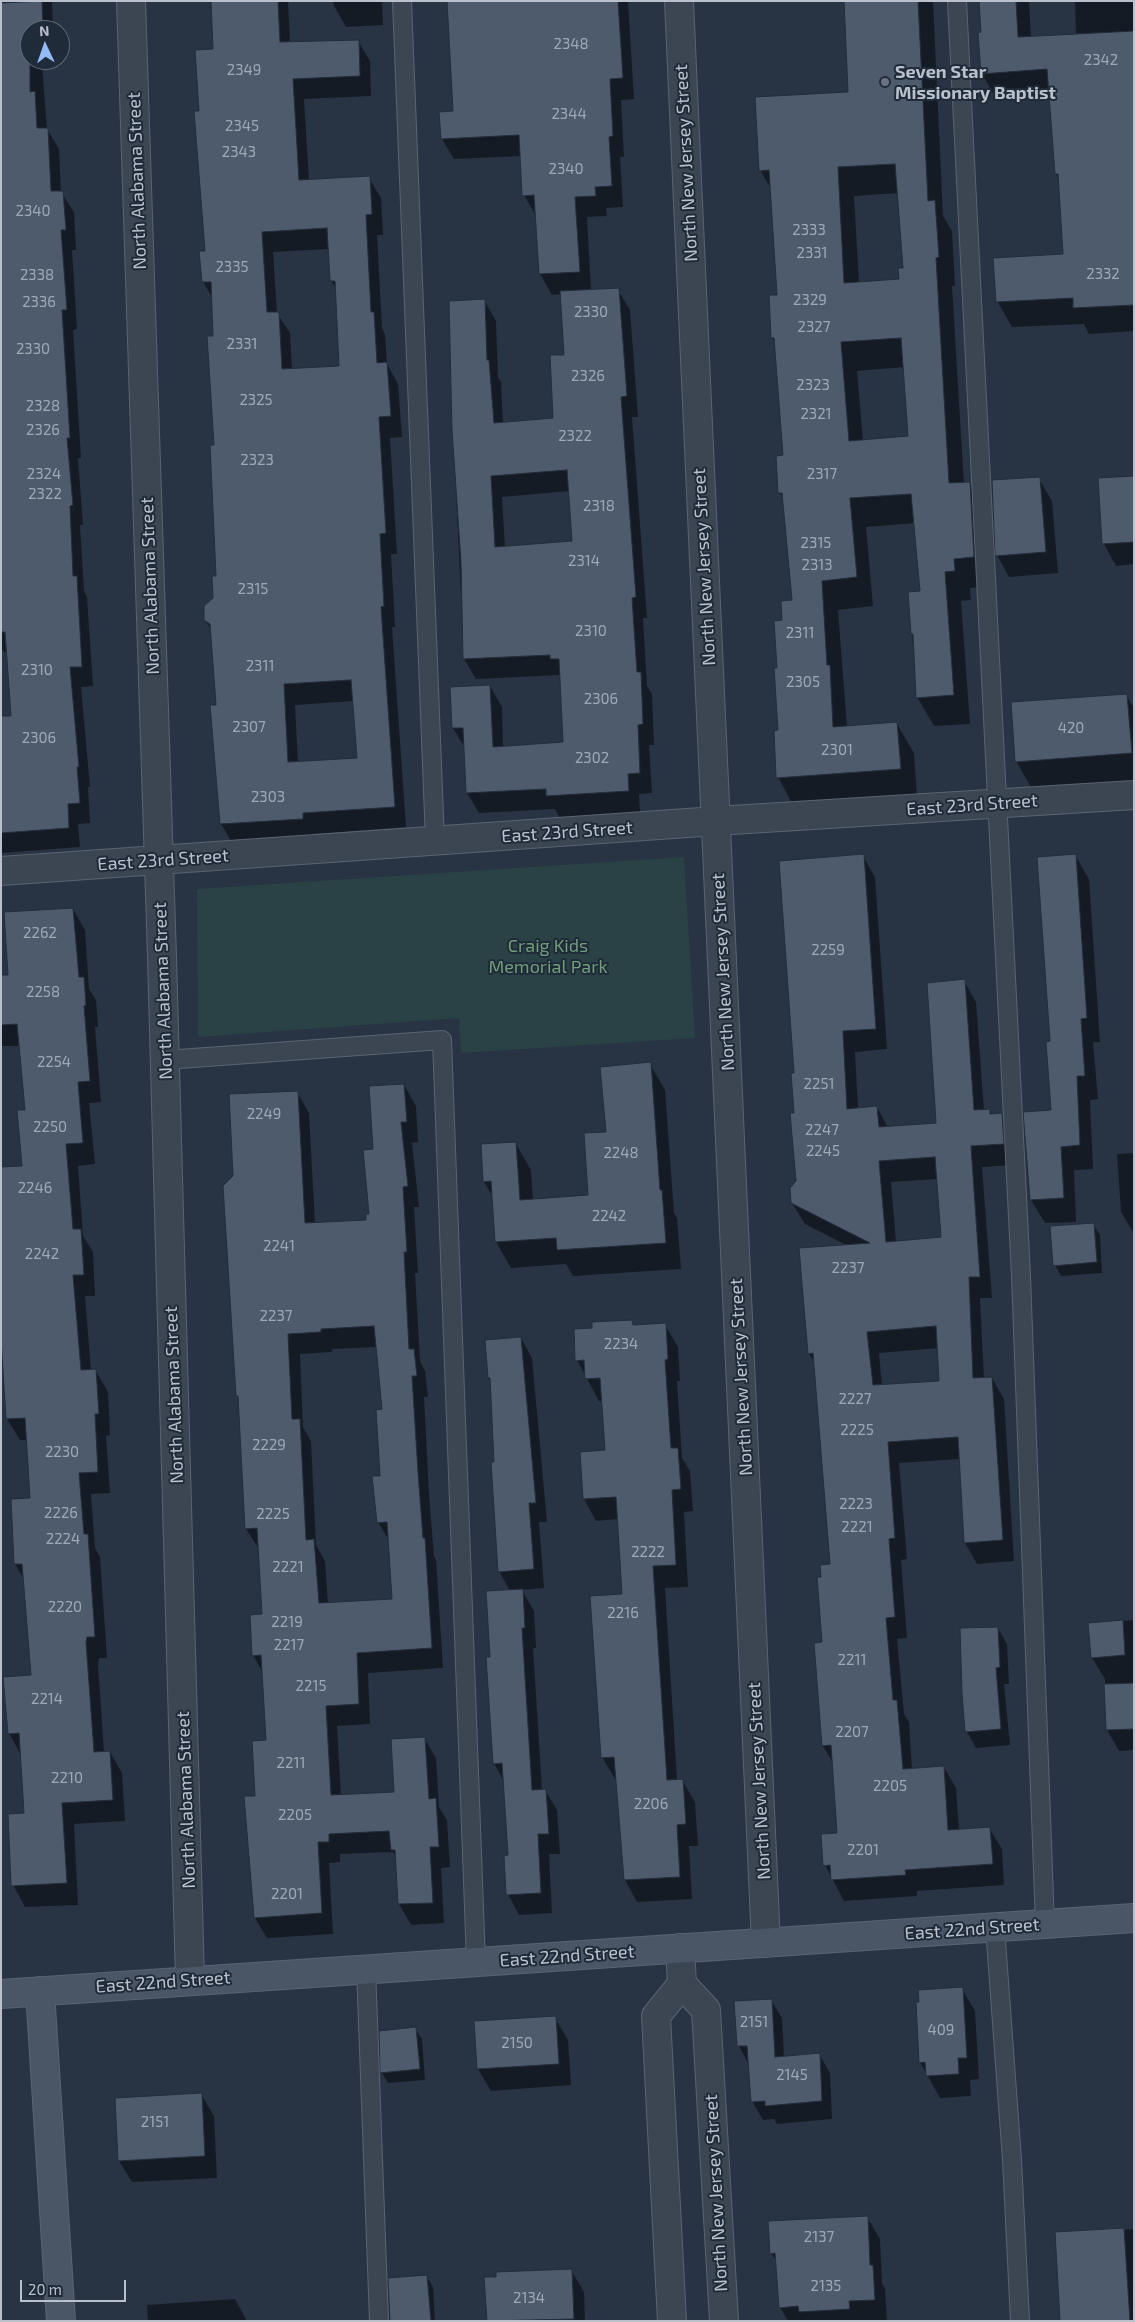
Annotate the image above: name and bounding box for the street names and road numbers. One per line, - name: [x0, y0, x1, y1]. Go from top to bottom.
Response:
- street label: North New Jersey Street: [670, 64, 702, 262]
- street label: North Alabama Street: [123, 92, 151, 270]
- street label: North New Jersey Street: [688, 468, 720, 666]
- street label: North Alabama Street: [136, 497, 164, 675]
- street label: East 23rd Street: [906, 790, 1038, 820]
- street label: East 23rd Street: [501, 817, 633, 847]
- street label: East 23rd Street: [97, 845, 229, 875]
- street label: North New Jersey Street: [707, 873, 739, 1071]
- street label: North Alabama Street: [149, 902, 177, 1080]
- street label: North New Jersey Street: [725, 1278, 757, 1476]
- street label: North Alabama Street: [160, 1306, 188, 1484]
- street label: North New Jersey Street: [743, 1682, 775, 1880]
- street label: North Alabama Street: [172, 1711, 200, 1889]
- street label: East 22nd Street: [904, 1914, 1040, 1944]
- street label: East 22nd Street: [499, 1941, 635, 1971]
- street label: East 22nd Street: [95, 1967, 231, 1997]
- street label: North New Jersey Street: [700, 2094, 732, 2292]

